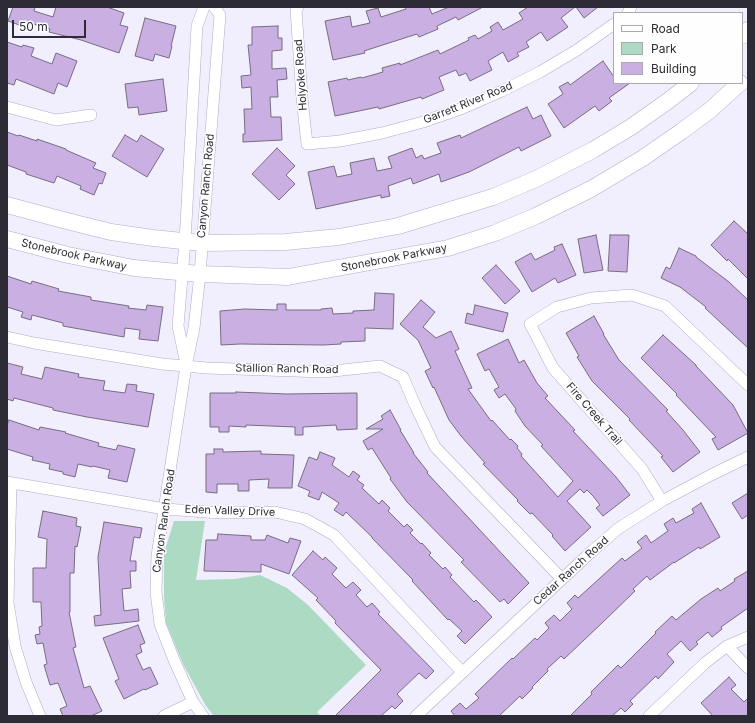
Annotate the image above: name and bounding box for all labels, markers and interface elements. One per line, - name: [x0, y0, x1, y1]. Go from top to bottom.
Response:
- scale bar: [14, 12, 88, 38]
- legend: [613, 12, 743, 84]
- text: 50 m: [19, 19, 48, 34]
- text: Road: [651, 21, 680, 36]
- street label: Holyoke Road: [292, 39, 310, 111]
- text: Park: [651, 41, 677, 56]
- text: Building: [651, 61, 696, 76]
- street label: Garrett River Road: [421, 79, 515, 127]
- street label: Canyon Ranch Road: [195, 133, 217, 239]
- street label: Stonebrook Parkway: [20, 236, 128, 274]
- street label: Stonebrook Parkway: [340, 241, 448, 275]
- street label: Stallion Ranch Road: [235, 362, 339, 376]
- street label: Fire Creek Trail: [563, 380, 625, 448]
- street label: Canyon Ranch Road: [150, 468, 178, 574]
- street label: Eden Valley Drive: [184, 503, 276, 519]
- street label: Cedar Ranch Road: [531, 534, 611, 608]

